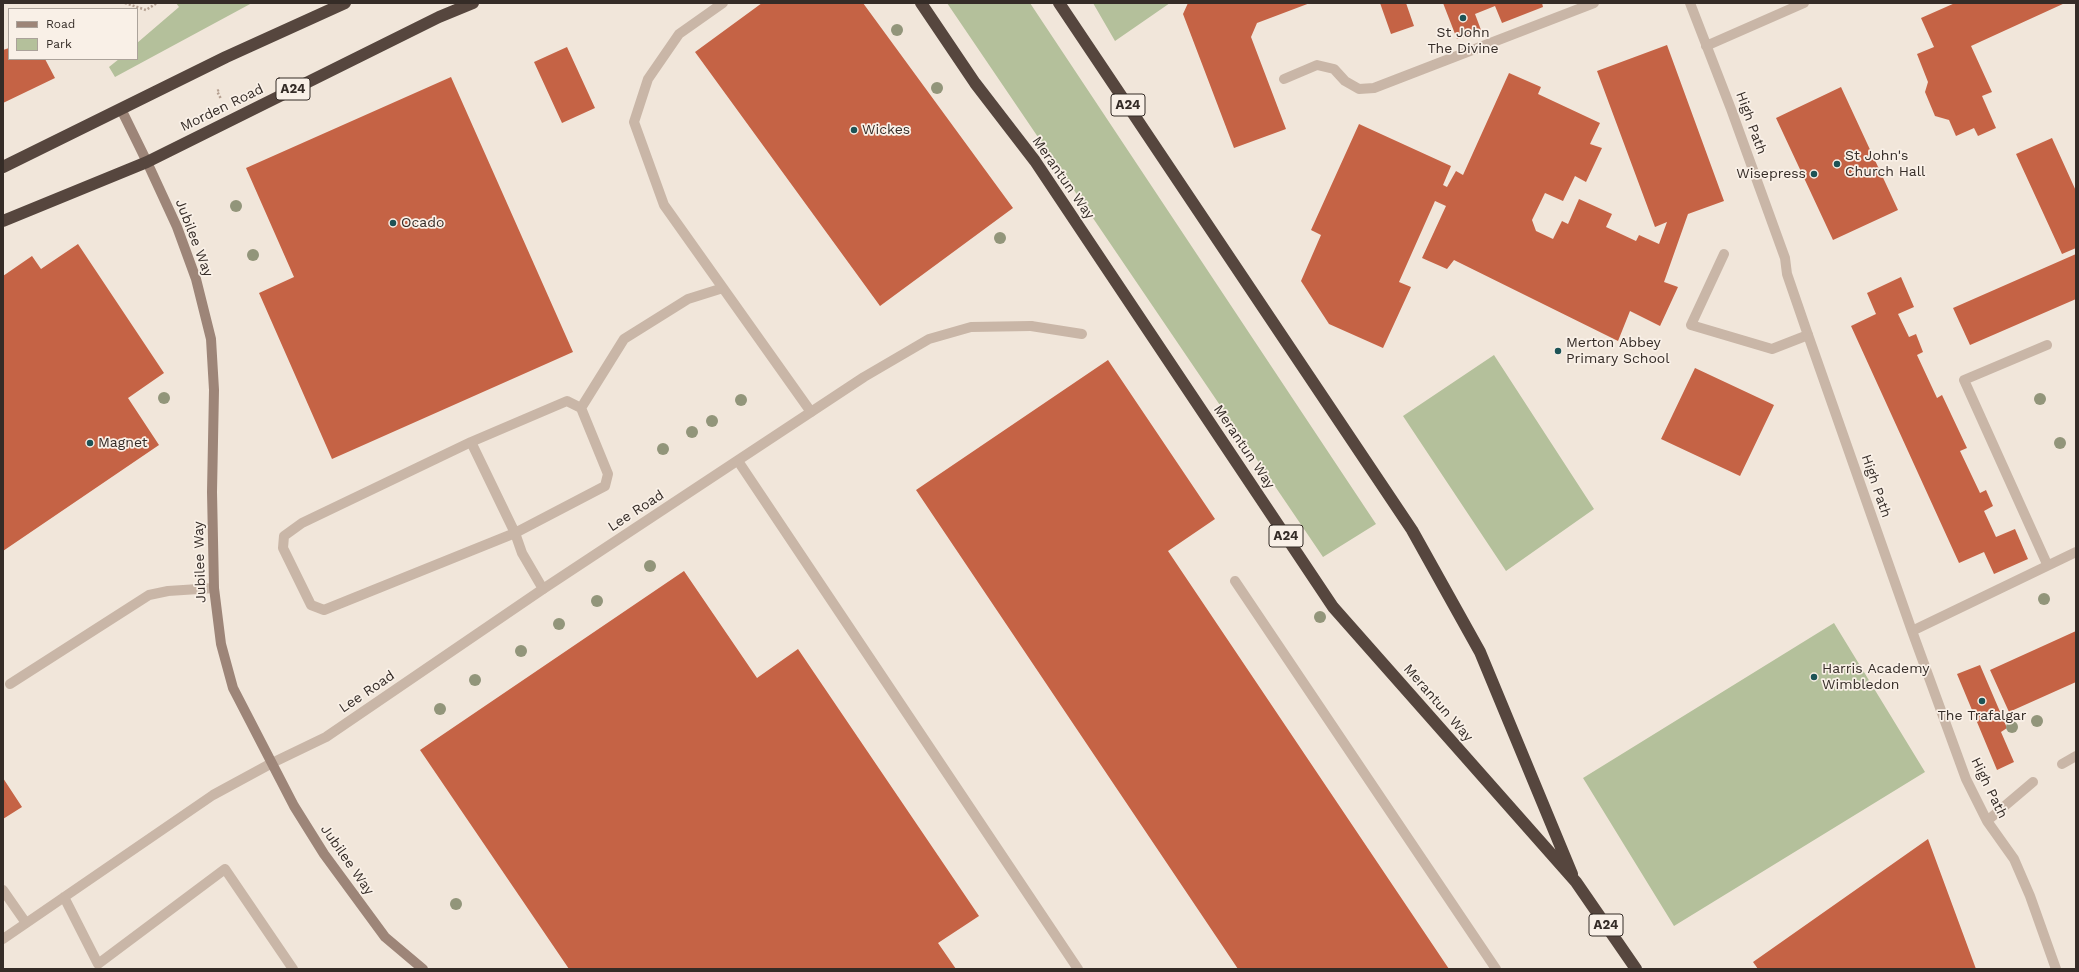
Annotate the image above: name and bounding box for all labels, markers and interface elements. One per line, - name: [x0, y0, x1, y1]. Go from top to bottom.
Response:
- legend: [8, 8, 138, 60]
- marker: St John The Divine: [1458, 13, 1468, 23]
- text: Road: [46, 17, 75, 31]
- place label: St John The Divine: [1427, 25, 1499, 58]
- text: Park: [46, 37, 72, 51]
- road number: A24: [276, 78, 310, 100]
- street label: Morden Road: [178, 81, 266, 135]
- street label: High Path: [1732, 89, 1770, 157]
- road number: A24: [1111, 94, 1145, 116]
- place label: Wickes: [862, 122, 910, 138]
- marker: Wickes: [849, 125, 859, 135]
- street label: Merantun Way: [1028, 133, 1098, 223]
- place label: St John's Church Hall: [1845, 148, 1925, 180]
- marker: St John's Church Hall: [1832, 159, 1842, 169]
- place label: Wisepress: [1736, 166, 1806, 182]
- marker: Wisepress: [1809, 169, 1819, 179]
- street label: Jubilee Way: [172, 197, 216, 279]
- place label: Ocado: [401, 215, 444, 231]
- marker: Ocado: [388, 218, 398, 228]
- place label: Merton Abbey Primary School: [1566, 335, 1670, 368]
- marker: Merton Abbey Primary School: [1553, 346, 1563, 356]
- street label: Merantun Way: [1210, 402, 1278, 492]
- place label: Magnet: [98, 435, 148, 451]
- marker: Magnet: [85, 438, 95, 448]
- street label: High Path: [1857, 452, 1895, 520]
- street label: Lee Road: [605, 487, 667, 535]
- street label: Jubilee Way: [190, 521, 210, 603]
- road number: A24: [1269, 525, 1303, 547]
- street label: Merantun Way: [1400, 661, 1476, 745]
- place label: Harris Academy Wimbledon: [1822, 661, 1930, 694]
- street label: Lee Road: [336, 667, 398, 717]
- marker: Harris Academy Wimbledon: [1809, 672, 1819, 682]
- marker: The Trafalgar: [1977, 696, 1987, 706]
- place label: The Trafalgar: [1938, 708, 2026, 724]
- street label: High Path: [1967, 755, 2011, 821]
- street label: Jubilee Way: [317, 822, 377, 898]
- road number: A24: [1589, 914, 1623, 936]

